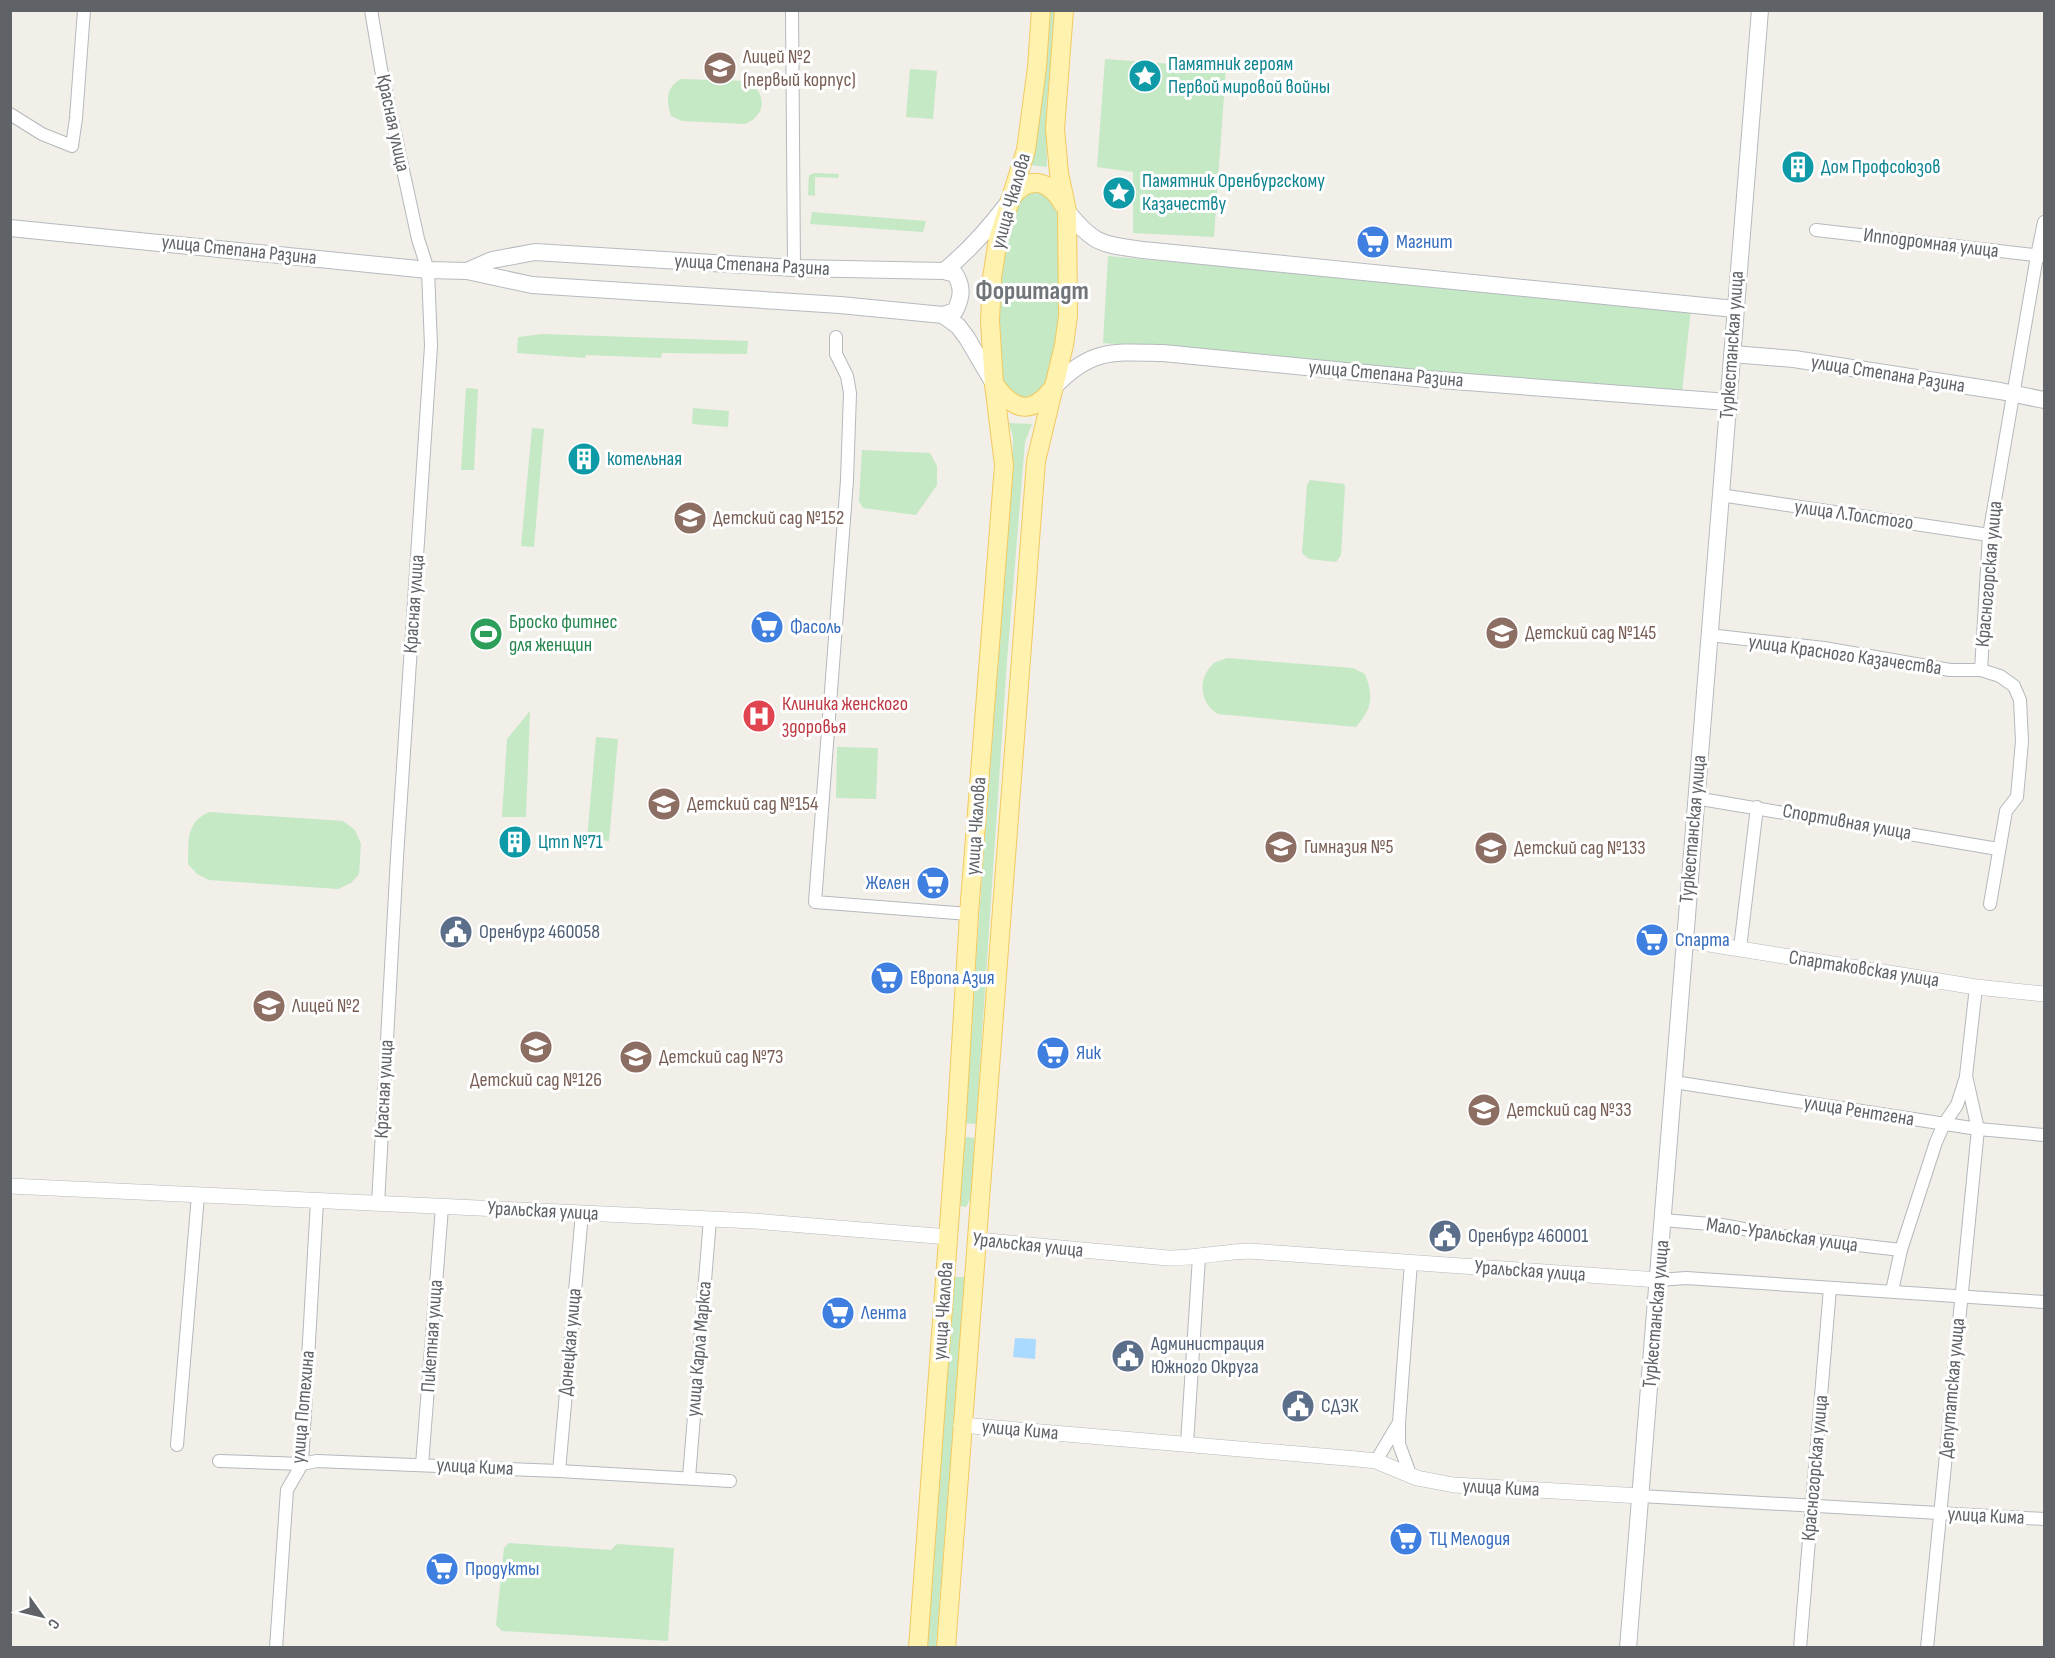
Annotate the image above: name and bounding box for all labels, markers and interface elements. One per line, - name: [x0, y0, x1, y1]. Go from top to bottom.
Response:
- place label: Лицей №2 (первый корпус): [742, 45, 856, 92]
- school or university icon: Лицей №2 (первый корпус): [702, 50, 738, 86]
- place label: Памятник героям Первой мировой войны: [1168, 52, 1330, 99]
- place icon: Памятник героям Первой мировой войны: [1127, 58, 1163, 94]
- street label: Красная улица: [371, 72, 415, 174]
- building icon: Дом Профсоюзов: [1780, 149, 1816, 185]
- street label: улица Чкалова: [986, 150, 1036, 252]
- place label: Дом Профсоюзов: [1821, 155, 1941, 179]
- place label: Памятник Оренбургскому Казачеству: [1142, 169, 1325, 216]
- place icon: Памятник Оренбургскому Казачеству: [1101, 175, 1137, 211]
- street label: Ипподромная улица: [1862, 223, 2000, 263]
- supermarket icon: Магнит: [1355, 224, 1391, 260]
- street label: улица Степана Разина: [160, 230, 318, 270]
- place label: Магнит: [1396, 230, 1453, 254]
- street label: улица Степана Разина: [674, 249, 830, 281]
- street label: Туркестанская улица: [1715, 270, 1749, 420]
- district label: Форштадт: [975, 276, 1089, 307]
- street label: улица Степана Разина: [1809, 350, 1967, 398]
- street label: улица Степана Разина: [1307, 355, 1465, 393]
- building icon: котельная: [566, 441, 602, 477]
- place label: котельная: [607, 447, 682, 471]
- street label: улица Л.Толстого: [1793, 495, 1915, 535]
- school or university icon: Детский сад №152: [672, 500, 708, 536]
- street label: Красногорская улица: [1971, 500, 2007, 648]
- place label: Детский сад №152: [713, 506, 844, 530]
- street label: Красная улица: [399, 554, 429, 654]
- supermarket icon: Фасоль: [749, 609, 785, 645]
- place label: Броско фитнес для женщин: [509, 610, 618, 657]
- place label: Фасоль: [790, 615, 841, 639]
- school or university icon: Детский сад №145: [1484, 615, 1520, 651]
- sports icon: Броско фитнес для женщин: [468, 616, 504, 652]
- place label: Детский сад №145: [1525, 621, 1656, 645]
- street label: улица Красного Казачества: [1747, 630, 1943, 680]
- place label: Клиника женского здоровья: [782, 692, 908, 739]
- hospital icon: Клиника женского здоровья: [741, 698, 777, 734]
- street label: Туркестанская улица: [1675, 754, 1711, 904]
- street label: улица Чкалова: [961, 776, 991, 876]
- school or university icon: Детский сад №154: [646, 786, 682, 822]
- place label: Детский сад №154: [687, 792, 818, 816]
- street label: Спортивная улица: [1781, 799, 1913, 845]
- building icon: Цтп №71: [497, 824, 533, 860]
- school or university icon: Гимназия №5: [1263, 829, 1299, 865]
- place label: Цтп №71: [538, 830, 603, 854]
- school or university icon: Детский сад №133: [1473, 830, 1509, 866]
- place label: Гимназия №5: [1304, 835, 1394, 859]
- place label: Детский сад №133: [1514, 836, 1646, 860]
- supermarket icon: Желен: [915, 865, 951, 901]
- place label: Желен: [866, 871, 910, 895]
- public building icon: Оренбург 460058: [438, 914, 474, 950]
- place label: Оренбург 460058: [479, 920, 600, 944]
- supermarket icon: Спарта: [1634, 922, 1670, 958]
- place label: Спарта: [1675, 928, 1730, 952]
- street label: Спартаковская улица: [1787, 945, 1941, 993]
- supermarket icon: Европа Азия: [869, 960, 905, 996]
- place label: Европа Азия: [910, 966, 995, 990]
- school or university icon: Лицей №2: [251, 988, 287, 1024]
- place label: Лицей №2: [291, 994, 360, 1018]
- school or university icon: Детский сад №126: [518, 1029, 554, 1065]
- supermarket icon: Яик: [1035, 1035, 1071, 1071]
- street label: Красная улица: [369, 1039, 399, 1139]
- school or university icon: Детский сад №73: [618, 1039, 654, 1075]
- place label: Яик: [1076, 1041, 1102, 1065]
- place label: Детский сад №73: [659, 1045, 783, 1069]
- place label: Детский сад №126: [470, 1068, 602, 1092]
- street label: улица Рентгена: [1802, 1090, 1916, 1132]
- school or university icon: Детский сад №33: [1466, 1092, 1502, 1128]
- place label: Детский сад №33: [1507, 1098, 1632, 1122]
- street label: Уральская улица: [487, 1196, 599, 1226]
- street label: Мало-Уральская улица: [1705, 1212, 1859, 1258]
- public building icon: Оренбург 460001: [1427, 1218, 1463, 1254]
- place label: Оренбург 460001: [1468, 1224, 1588, 1248]
- street label: Уральская улица: [971, 1227, 1085, 1263]
- street label: Туркестанская улица: [1638, 1239, 1674, 1389]
- street label: Уральская улица: [1474, 1255, 1586, 1287]
- street label: улица Чкалова: [928, 1261, 958, 1361]
- street label: Пикетная улица: [416, 1279, 448, 1393]
- street label: улица Карла Маркса: [681, 1280, 717, 1418]
- street label: Донецкая улица: [553, 1287, 587, 1397]
- supermarket icon: Лента: [820, 1295, 856, 1331]
- place label: Лента: [860, 1301, 907, 1325]
- street label: Депутатская улица: [1934, 1317, 1970, 1459]
- place label: Администрация Южного Округа: [1150, 1332, 1264, 1379]
- public building icon: Администрация Южного Округа: [1110, 1338, 1146, 1374]
- street label: улица Потехина: [286, 1350, 320, 1464]
- public building icon: СДЭК: [1280, 1388, 1316, 1424]
- place label: СДЭК: [1321, 1394, 1359, 1418]
- street label: Красногорская улица: [1797, 1394, 1833, 1542]
- street label: улица Кима: [981, 1415, 1059, 1445]
- street label: улица Кима: [436, 1453, 514, 1481]
- street label: улица Кима: [1462, 1474, 1540, 1502]
- street label: улица Кима: [1947, 1502, 2025, 1530]
- supermarket icon: ТЦ Мелодия: [1388, 1521, 1424, 1557]
- place label: ТЦ Мелодия: [1429, 1527, 1510, 1551]
- supermarket icon: Продукты: [424, 1551, 460, 1587]
- place label: Продукты: [465, 1557, 540, 1581]
- north arrow: [12, 1586, 72, 1646]
- text: С: [43, 1615, 63, 1632]

